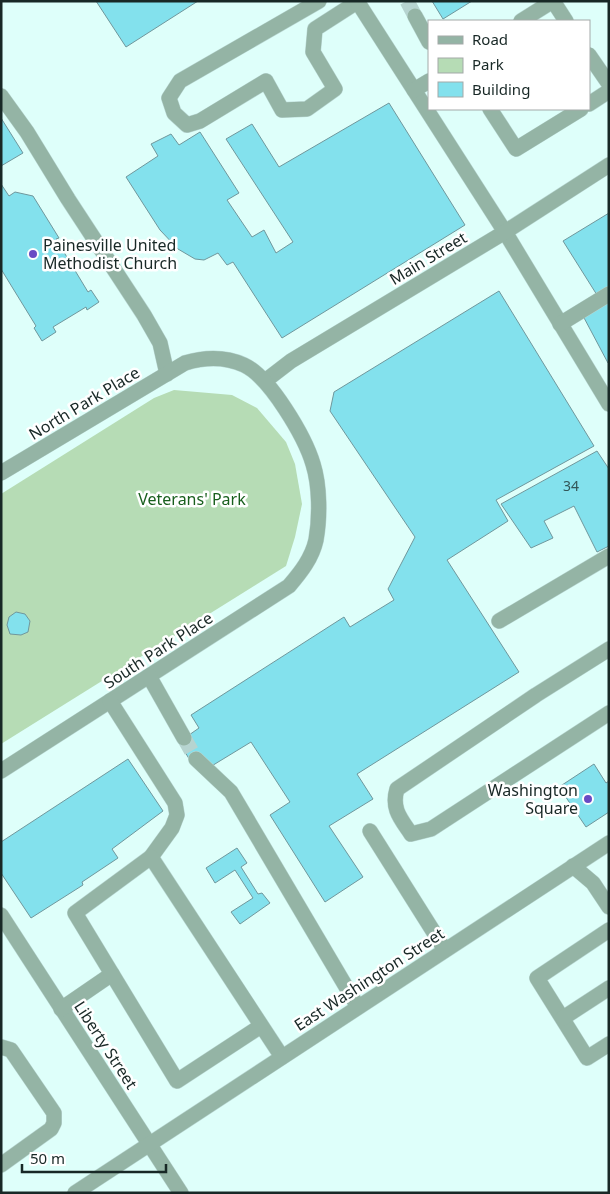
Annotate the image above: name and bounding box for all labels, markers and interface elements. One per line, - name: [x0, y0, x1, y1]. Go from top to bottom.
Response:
- legend: [428, 20, 590, 110]
- text: Road: [472, 29, 508, 49]
- text: Park: [472, 54, 504, 74]
- text: Building: [472, 79, 530, 99]
- street label: Main Street: [385, 226, 471, 290]
- place label: Painesville United Methodist Church: [43, 234, 177, 274]
- marker: Painesville United Methodist Church: [27, 248, 39, 260]
- street label: North Park Place: [24, 361, 144, 445]
- house number: 34: [563, 476, 579, 495]
- park label: Veterans' Park: [138, 488, 246, 510]
- street label: South Park Place: [99, 607, 217, 693]
- place label: Washington Square: [488, 779, 578, 819]
- marker: Washington Square: [582, 793, 594, 805]
- street label: East Washington Street: [290, 922, 448, 1036]
- street label: Liberty Street: [69, 997, 143, 1093]
- scale bar: [22, 1142, 166, 1174]
- text: 50 m: [30, 1148, 65, 1168]

